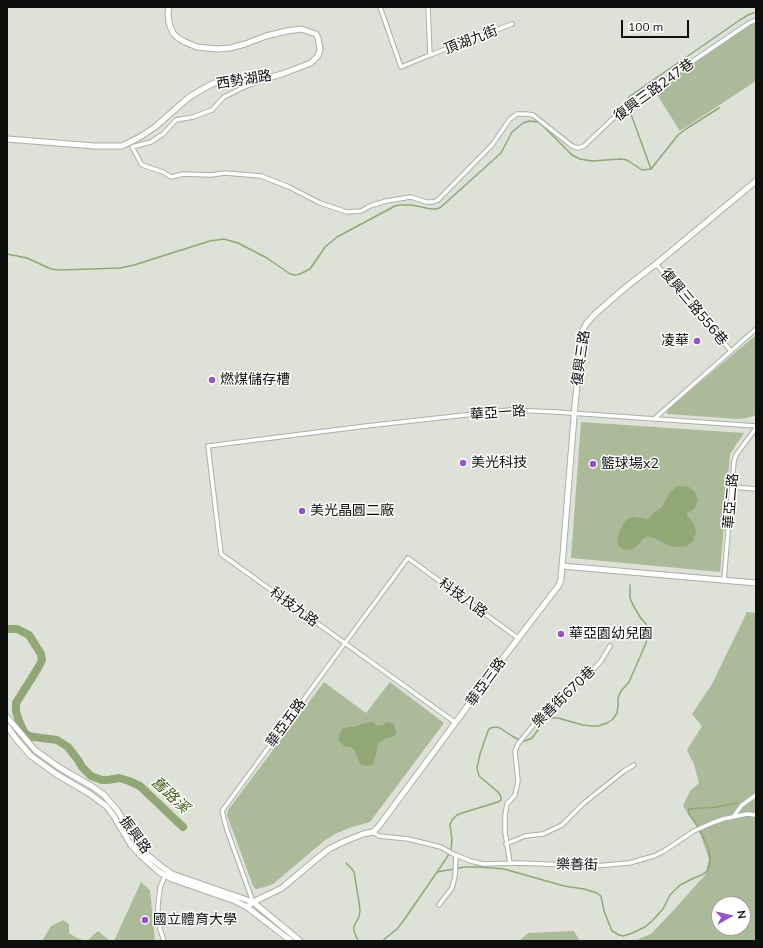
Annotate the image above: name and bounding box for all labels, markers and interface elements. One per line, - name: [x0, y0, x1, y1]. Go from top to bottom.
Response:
- scale bar: [623, 12, 691, 38]
- text: 100 m: [628, 19, 663, 34]
- street label: 頂湖九街: [442, 22, 500, 58]
- street label: 復興三路247巷: [611, 55, 697, 125]
- street label: 西勢湖路: [215, 67, 273, 93]
- street label: 復興三路556巷: [657, 265, 731, 349]
- street label: 復興三路: [569, 329, 593, 387]
- place label: 凌華: [661, 333, 689, 349]
- marker: 凌華: [692, 336, 702, 346]
- place label: 燃煤儲存槽: [220, 372, 290, 388]
- marker: 燃煤儲存槽: [207, 375, 217, 385]
- street label: 華亞一路: [469, 403, 527, 423]
- place label: 美光科技: [471, 455, 527, 471]
- place label: 籃球場x2: [601, 456, 659, 472]
- marker: 美光科技: [458, 458, 468, 468]
- marker: 籃球場x2: [588, 459, 598, 469]
- street label: 華亞二路: [720, 472, 742, 530]
- place label: 美光晶圓二廠: [310, 503, 394, 519]
- marker: 美光晶圓二廠: [297, 506, 307, 516]
- street label: 科技八路: [435, 575, 491, 621]
- street label: 科技九路: [266, 584, 322, 630]
- place label: 華亞園幼兒園: [569, 626, 653, 642]
- marker: 華亞園幼兒園: [556, 629, 566, 639]
- street label: 華亞三路: [463, 654, 509, 710]
- street label: 樂善街670巷: [529, 663, 599, 731]
- street label: 華亞五路: [263, 695, 309, 751]
- water label: 舊路溪: [147, 773, 193, 817]
- street label: 振興路: [116, 813, 154, 857]
- street label: 樂善街: [556, 856, 598, 874]
- north arrow: [711, 896, 751, 936]
- text: N: [734, 909, 749, 920]
- place label: 國立體育大學: [153, 912, 237, 928]
- marker: 國立體育大學: [140, 915, 150, 925]

